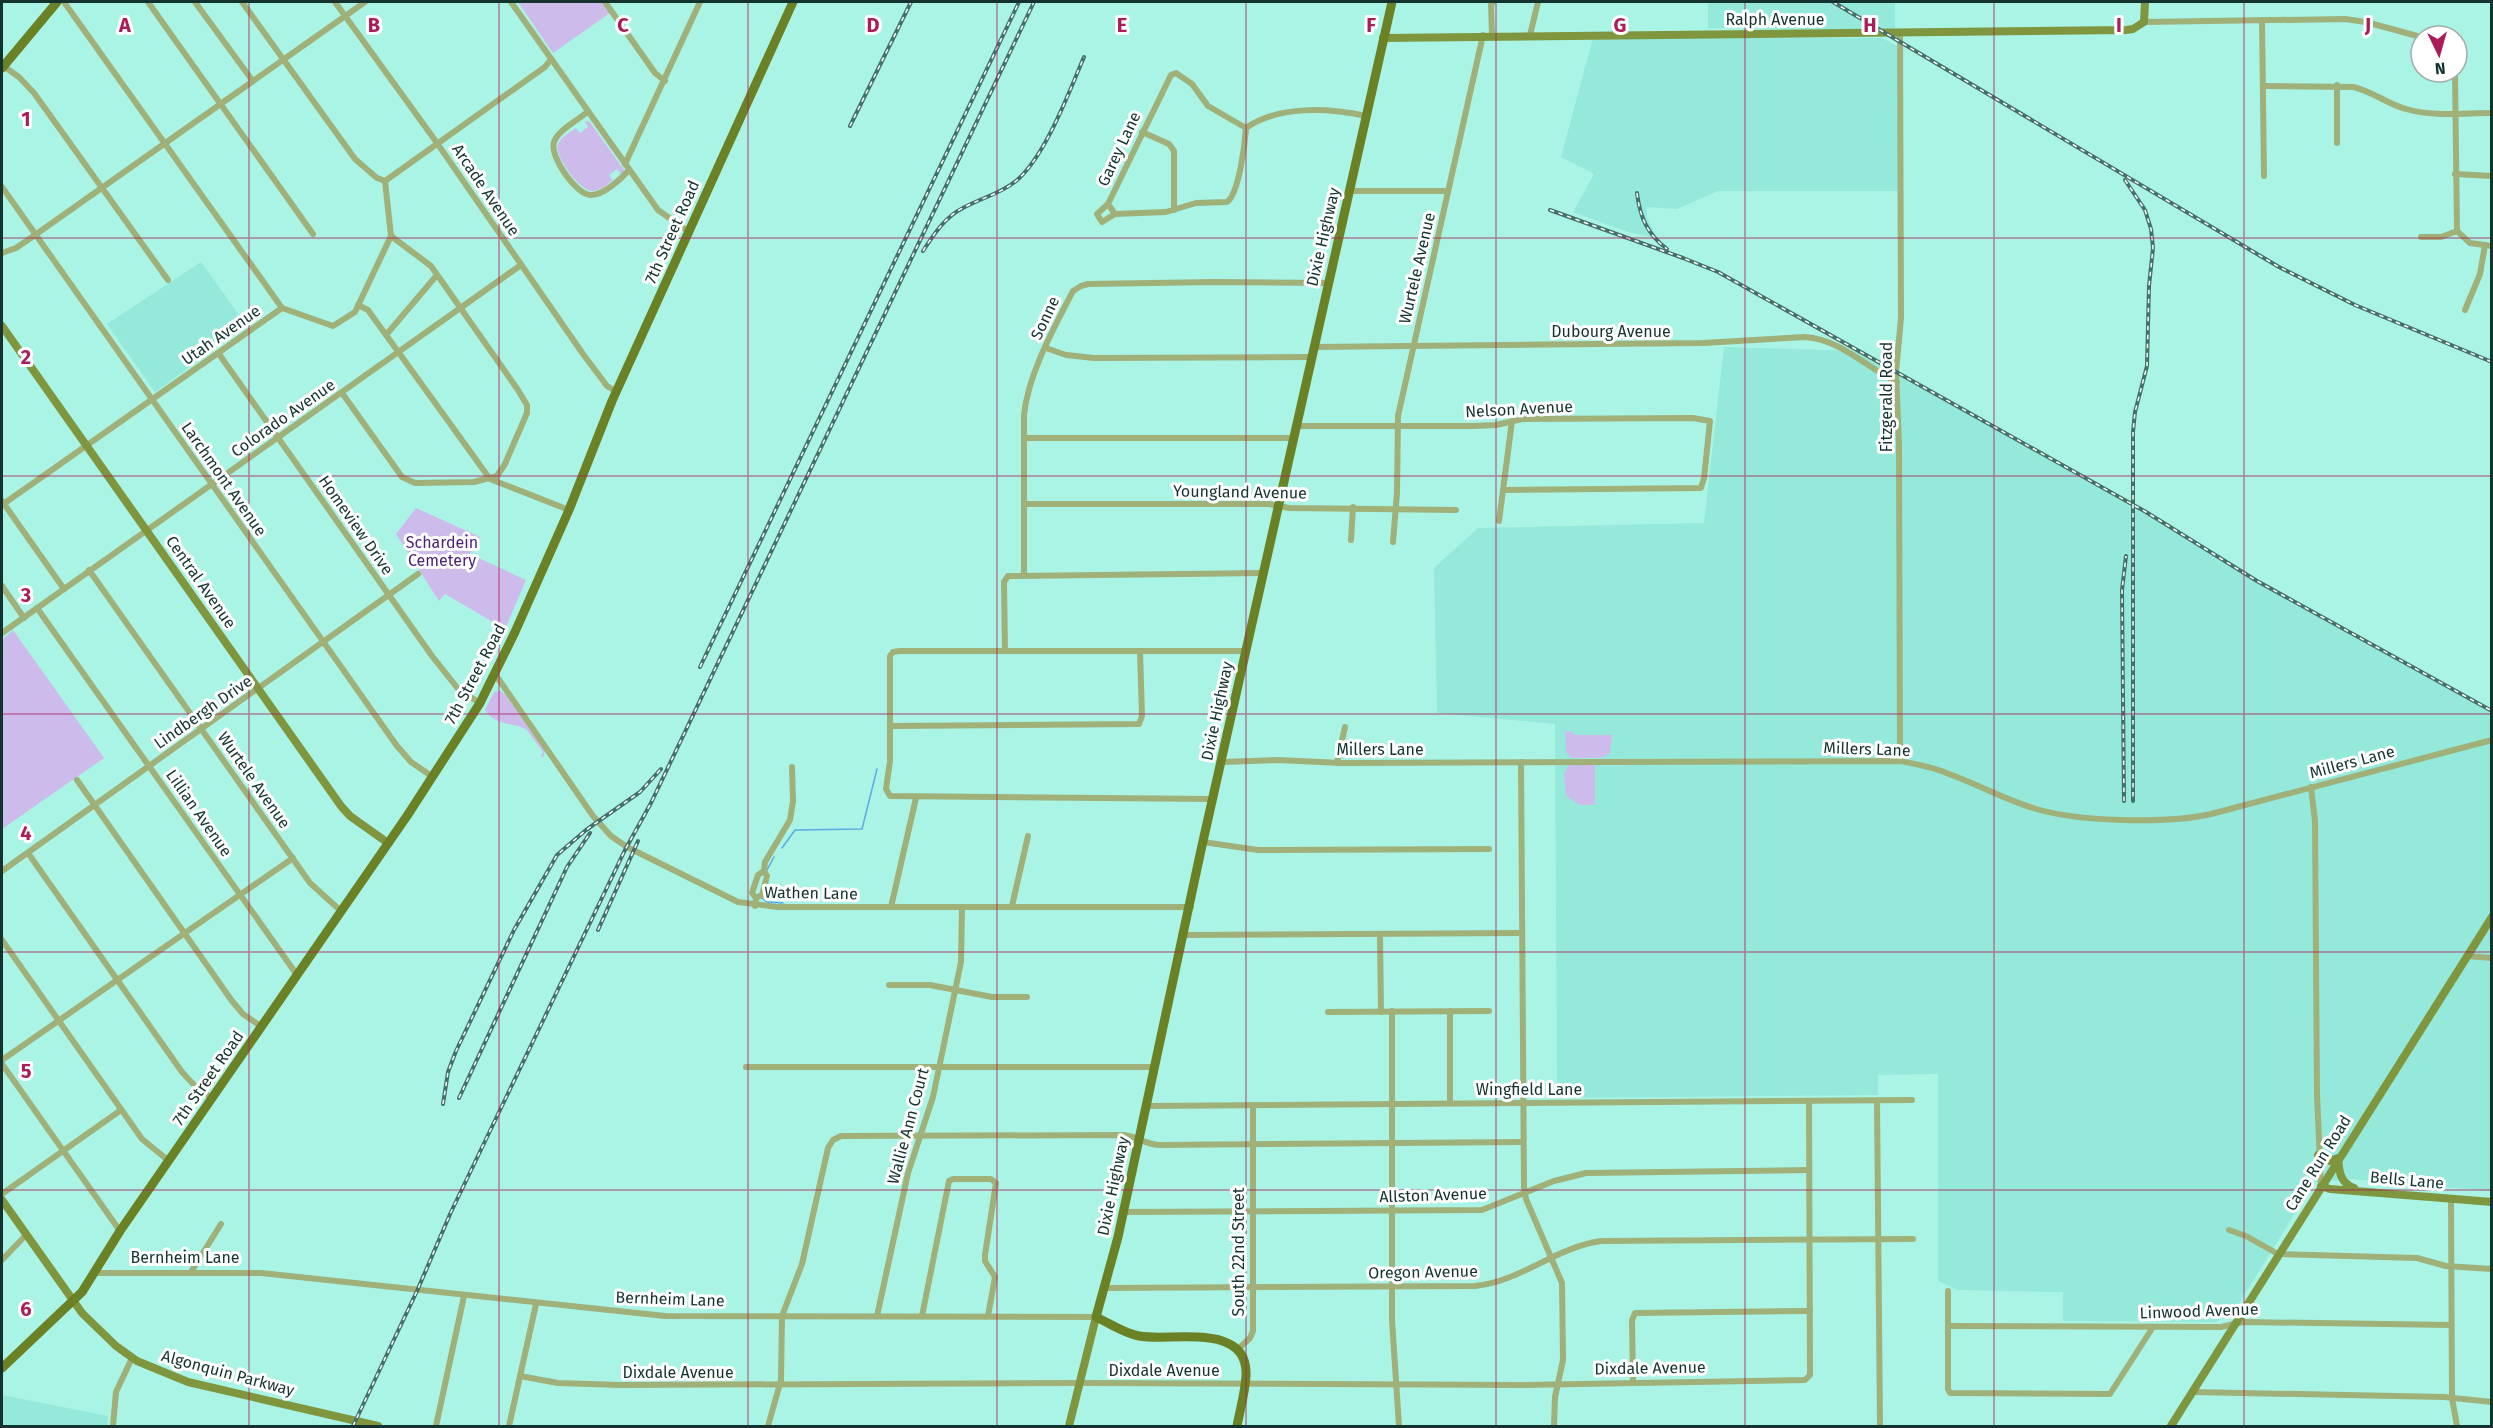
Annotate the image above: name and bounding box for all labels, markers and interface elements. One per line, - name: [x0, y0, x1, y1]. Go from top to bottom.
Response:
- street label: Ralph Avenue: [1726, 10, 1824, 29]
- text: A: [118, 13, 132, 37]
- text: B: [368, 13, 380, 37]
- text: C: [617, 13, 629, 37]
- text: D: [866, 13, 880, 37]
- text: E: [1117, 13, 1127, 37]
- text: F: [1366, 13, 1376, 37]
- text: G: [1614, 13, 1626, 37]
- text: H: [1863, 13, 1877, 37]
- text: I: [2116, 13, 2122, 37]
- text: J: [2364, 13, 2371, 37]
- north arrow: [2409, 24, 2469, 84]
- text: N: [2434, 59, 2446, 78]
- text: 1: [21, 107, 31, 131]
- street label: Garey Lane: [1094, 109, 1144, 189]
- street label: Arcade Avenue: [448, 140, 524, 240]
- street label: 7th Street Road: [641, 177, 703, 287]
- street label: Dixie Highway: [1302, 186, 1344, 288]
- street label: Wurtele Avenue: [1395, 211, 1439, 325]
- street label: Sonne: [1027, 293, 1063, 343]
- street label: Utah Avenue: [178, 301, 264, 369]
- street label: Dubourg Avenue: [1551, 322, 1671, 341]
- street label: Fitzgerald Road: [1877, 342, 1896, 452]
- text: 2: [21, 345, 31, 369]
- street label: Colorado Avenue: [227, 375, 339, 461]
- street label: Nelson Avenue: [1465, 397, 1573, 421]
- street label: Larchmont Avenue: [178, 418, 270, 540]
- street label: Homeview Drive: [315, 472, 397, 578]
- street label: Youngland Avenue: [1173, 481, 1307, 503]
- street label: Central Avenue: [162, 532, 240, 632]
- park label: Schardein Cemetery: [406, 533, 478, 570]
- text: 3: [20, 583, 31, 607]
- street label: 7th Street Road: [441, 621, 509, 727]
- street label: Dixie Highway: [1197, 660, 1237, 762]
- street label: Lindbergh Drive: [150, 671, 256, 753]
- street label: Wurtele Avenue: [214, 728, 294, 832]
- street label: Millers Lane: [1823, 738, 1911, 760]
- street label: Millers Lane: [1336, 740, 1424, 759]
- street label: Millers Lane: [2307, 742, 2397, 782]
- street label: Lillian Avenue: [162, 766, 236, 860]
- text: 4: [20, 821, 32, 845]
- street label: Wathen Lane: [764, 883, 858, 903]
- street label: 7th Street Road: [168, 1027, 248, 1129]
- text: 5: [21, 1059, 32, 1083]
- street label: Wallie Ann Court: [883, 1066, 933, 1186]
- street label: Wingfield Lane: [1476, 1080, 1582, 1099]
- street label: Cane Run Road: [2281, 1112, 2355, 1214]
- street label: Dixie Highway: [1093, 1135, 1133, 1237]
- street label: Bells Lane: [2369, 1167, 2445, 1193]
- street label: Allston Avenue: [1379, 1184, 1487, 1206]
- street label: South 22nd Street: [1229, 1187, 1248, 1317]
- street label: Bernheim Lane: [130, 1248, 240, 1267]
- street label: Oregon Avenue: [1368, 1262, 1478, 1282]
- street label: Bernheim Lane: [615, 1288, 725, 1310]
- text: 6: [20, 1297, 32, 1321]
- street label: Linwood Avenue: [2139, 1299, 2259, 1323]
- street label: Algonquin Parkway: [159, 1346, 297, 1400]
- street label: Dixdale Avenue: [1594, 1358, 1706, 1378]
- street label: Dixdale Avenue: [1108, 1361, 1220, 1380]
- street label: Dixdale Avenue: [622, 1363, 734, 1382]

